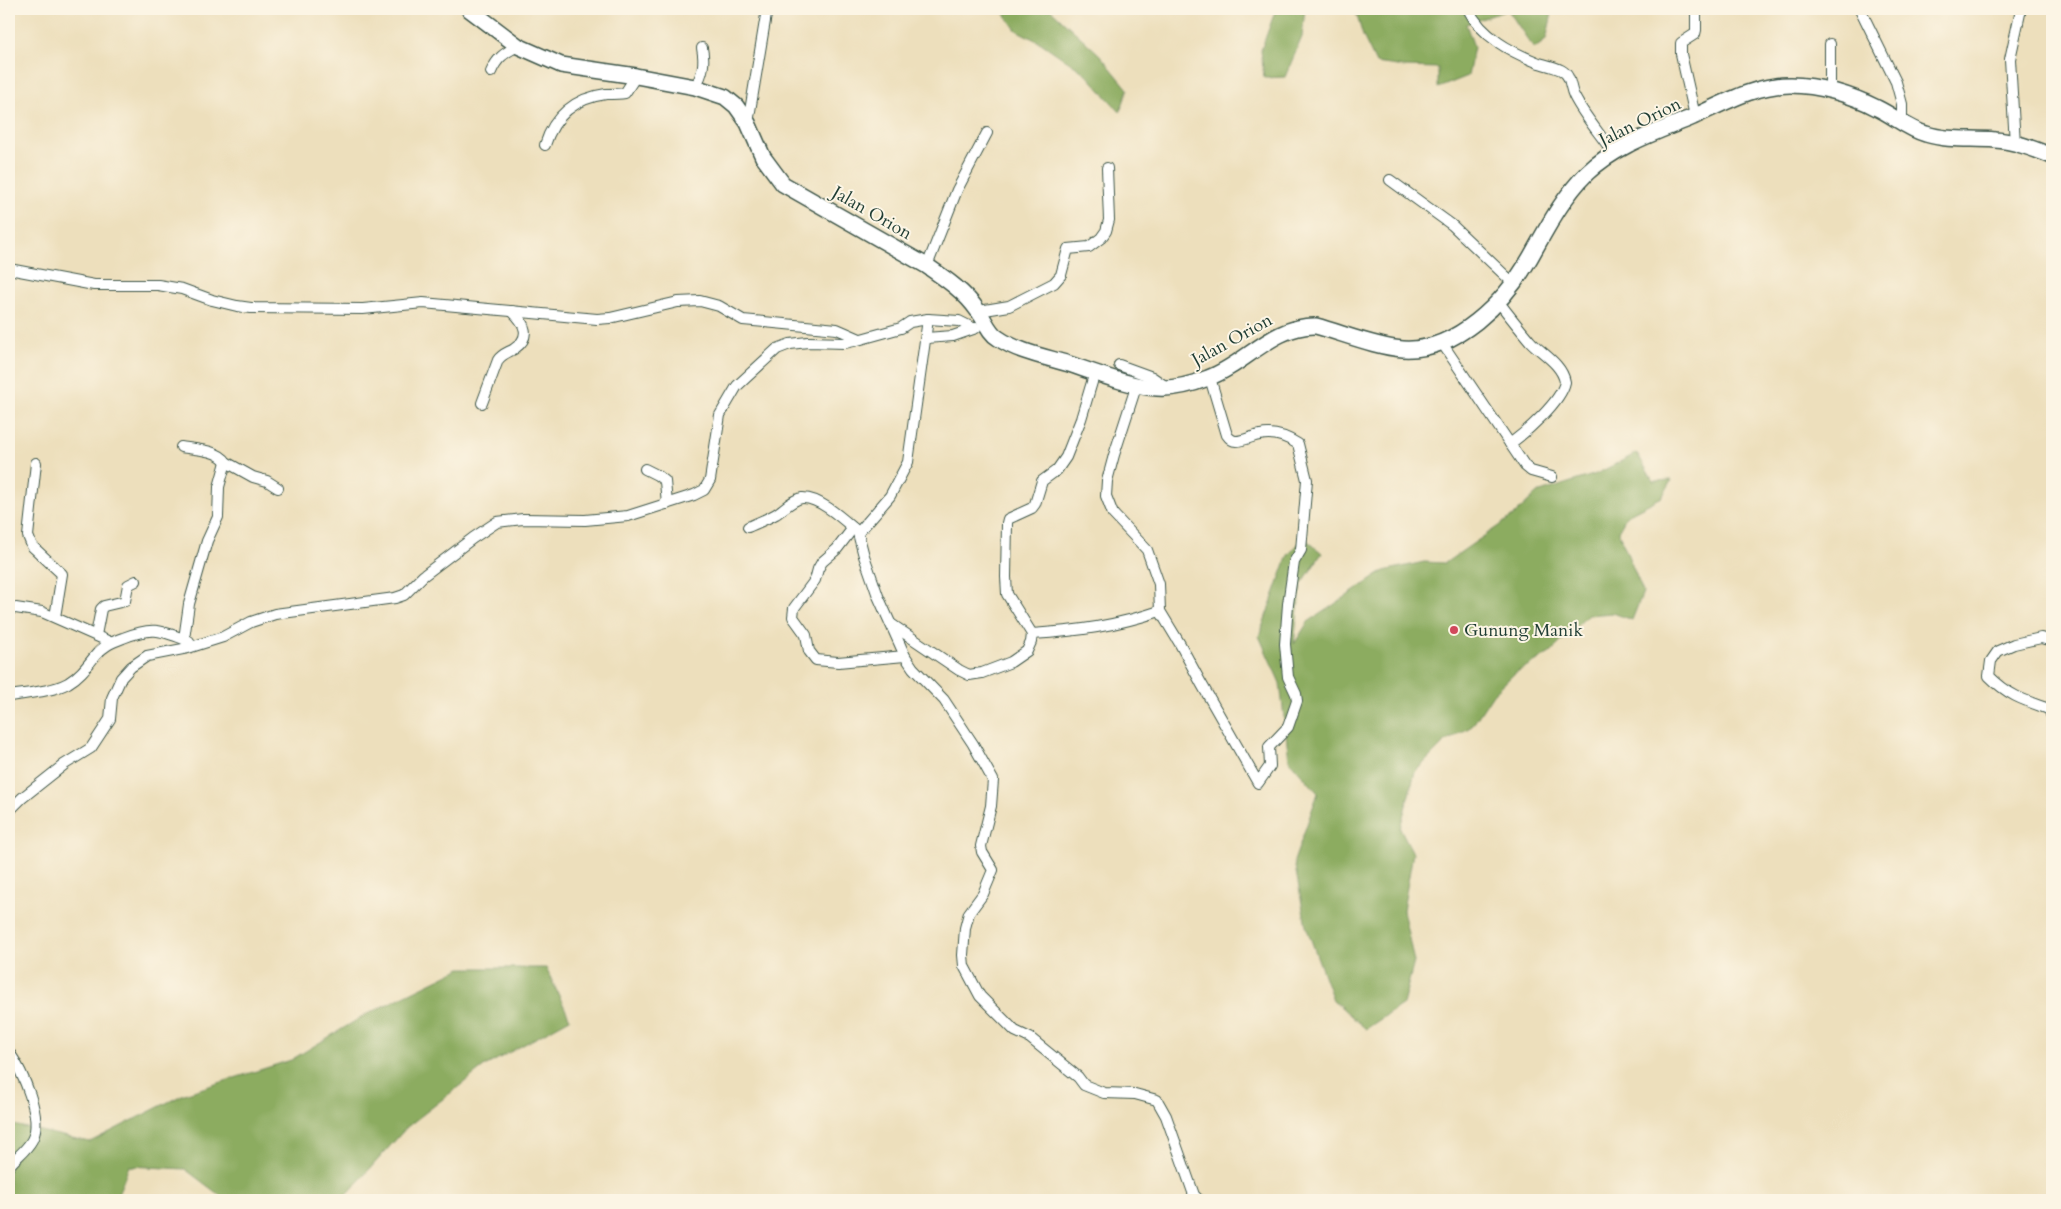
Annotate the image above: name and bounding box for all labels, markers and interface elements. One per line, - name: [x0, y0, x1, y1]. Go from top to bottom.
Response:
- street label: Jalan Orion: [1592, 91, 1686, 154]
- street label: Jalan Orion: [825, 179, 917, 246]
- street label: Jalan Orion: [1185, 307, 1277, 374]
- place label: Gunung Manik: [1464, 618, 1583, 643]
- marker: Gunung Manik: [1448, 624, 1460, 636]

